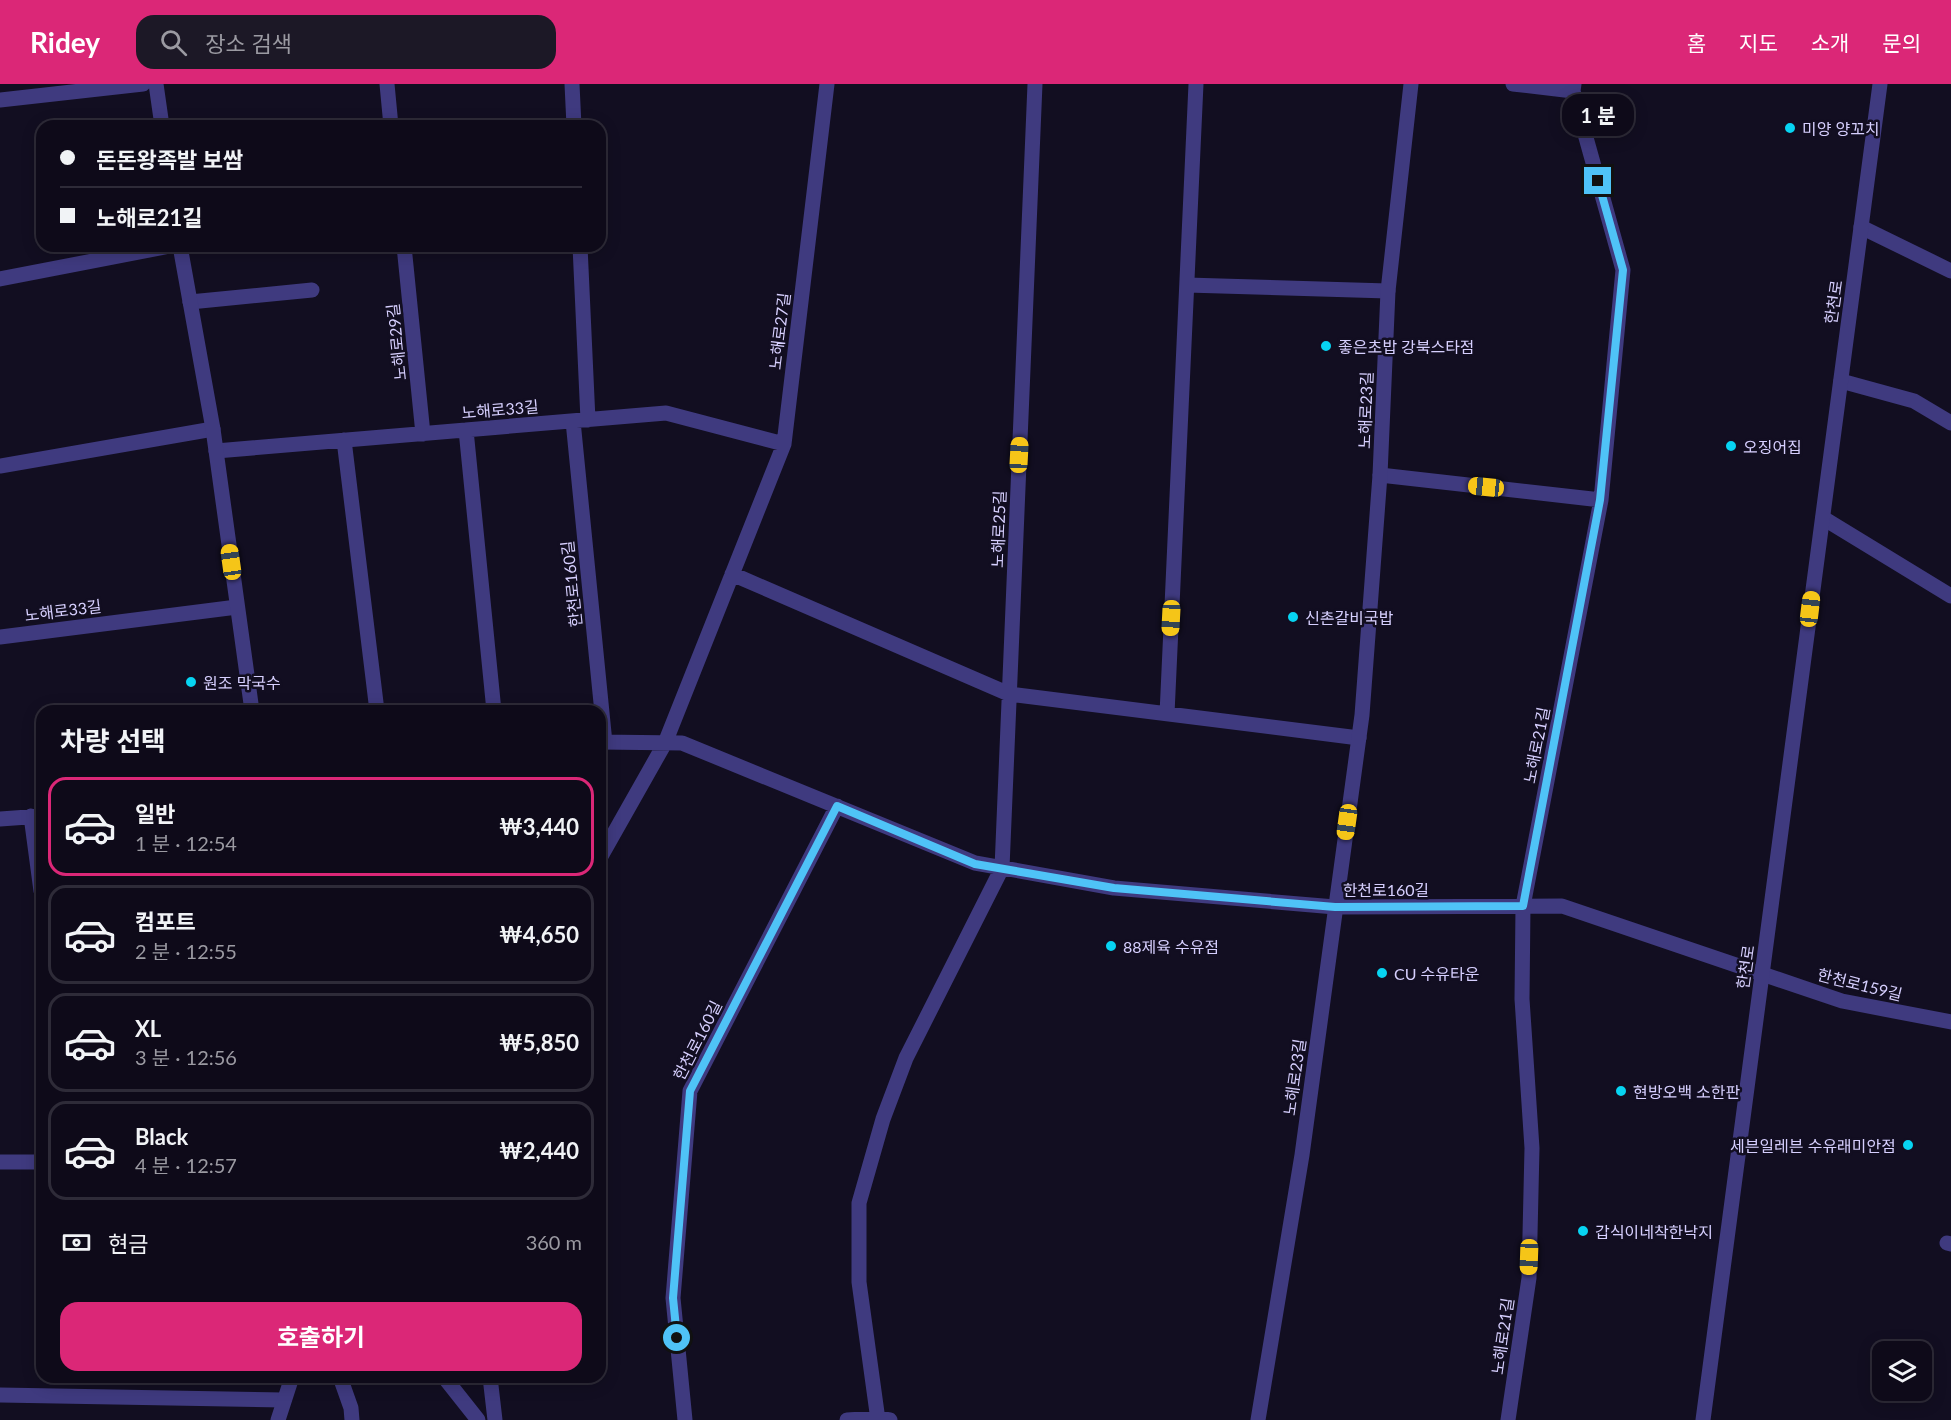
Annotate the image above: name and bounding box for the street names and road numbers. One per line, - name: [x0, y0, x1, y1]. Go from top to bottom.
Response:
- street label: 한천로: [1821, 279, 1846, 325]
- street label: 노해로27길: [765, 291, 793, 371]
- street label: 노해로29길: [383, 302, 409, 382]
- street label: 노해로23길: [1354, 371, 1376, 449]
- street label: 노해로33길: [461, 396, 539, 422]
- street label: 노해로25길: [987, 490, 1009, 568]
- street label: 한천로160길: [557, 540, 585, 628]
- street label: 노해로33길: [23, 596, 103, 624]
- street label: 노해로21길: [1519, 705, 1553, 785]
- street label: 한천로160길: [1343, 880, 1429, 899]
- street label: 한천로: [1733, 944, 1758, 990]
- street label: 한천로159길: [1816, 964, 1904, 1004]
- street label: 한천로160길: [669, 997, 725, 1083]
- street label: 노해로23길: [1279, 1037, 1309, 1117]
- street label: 노해로21길: [1487, 1296, 1517, 1376]

